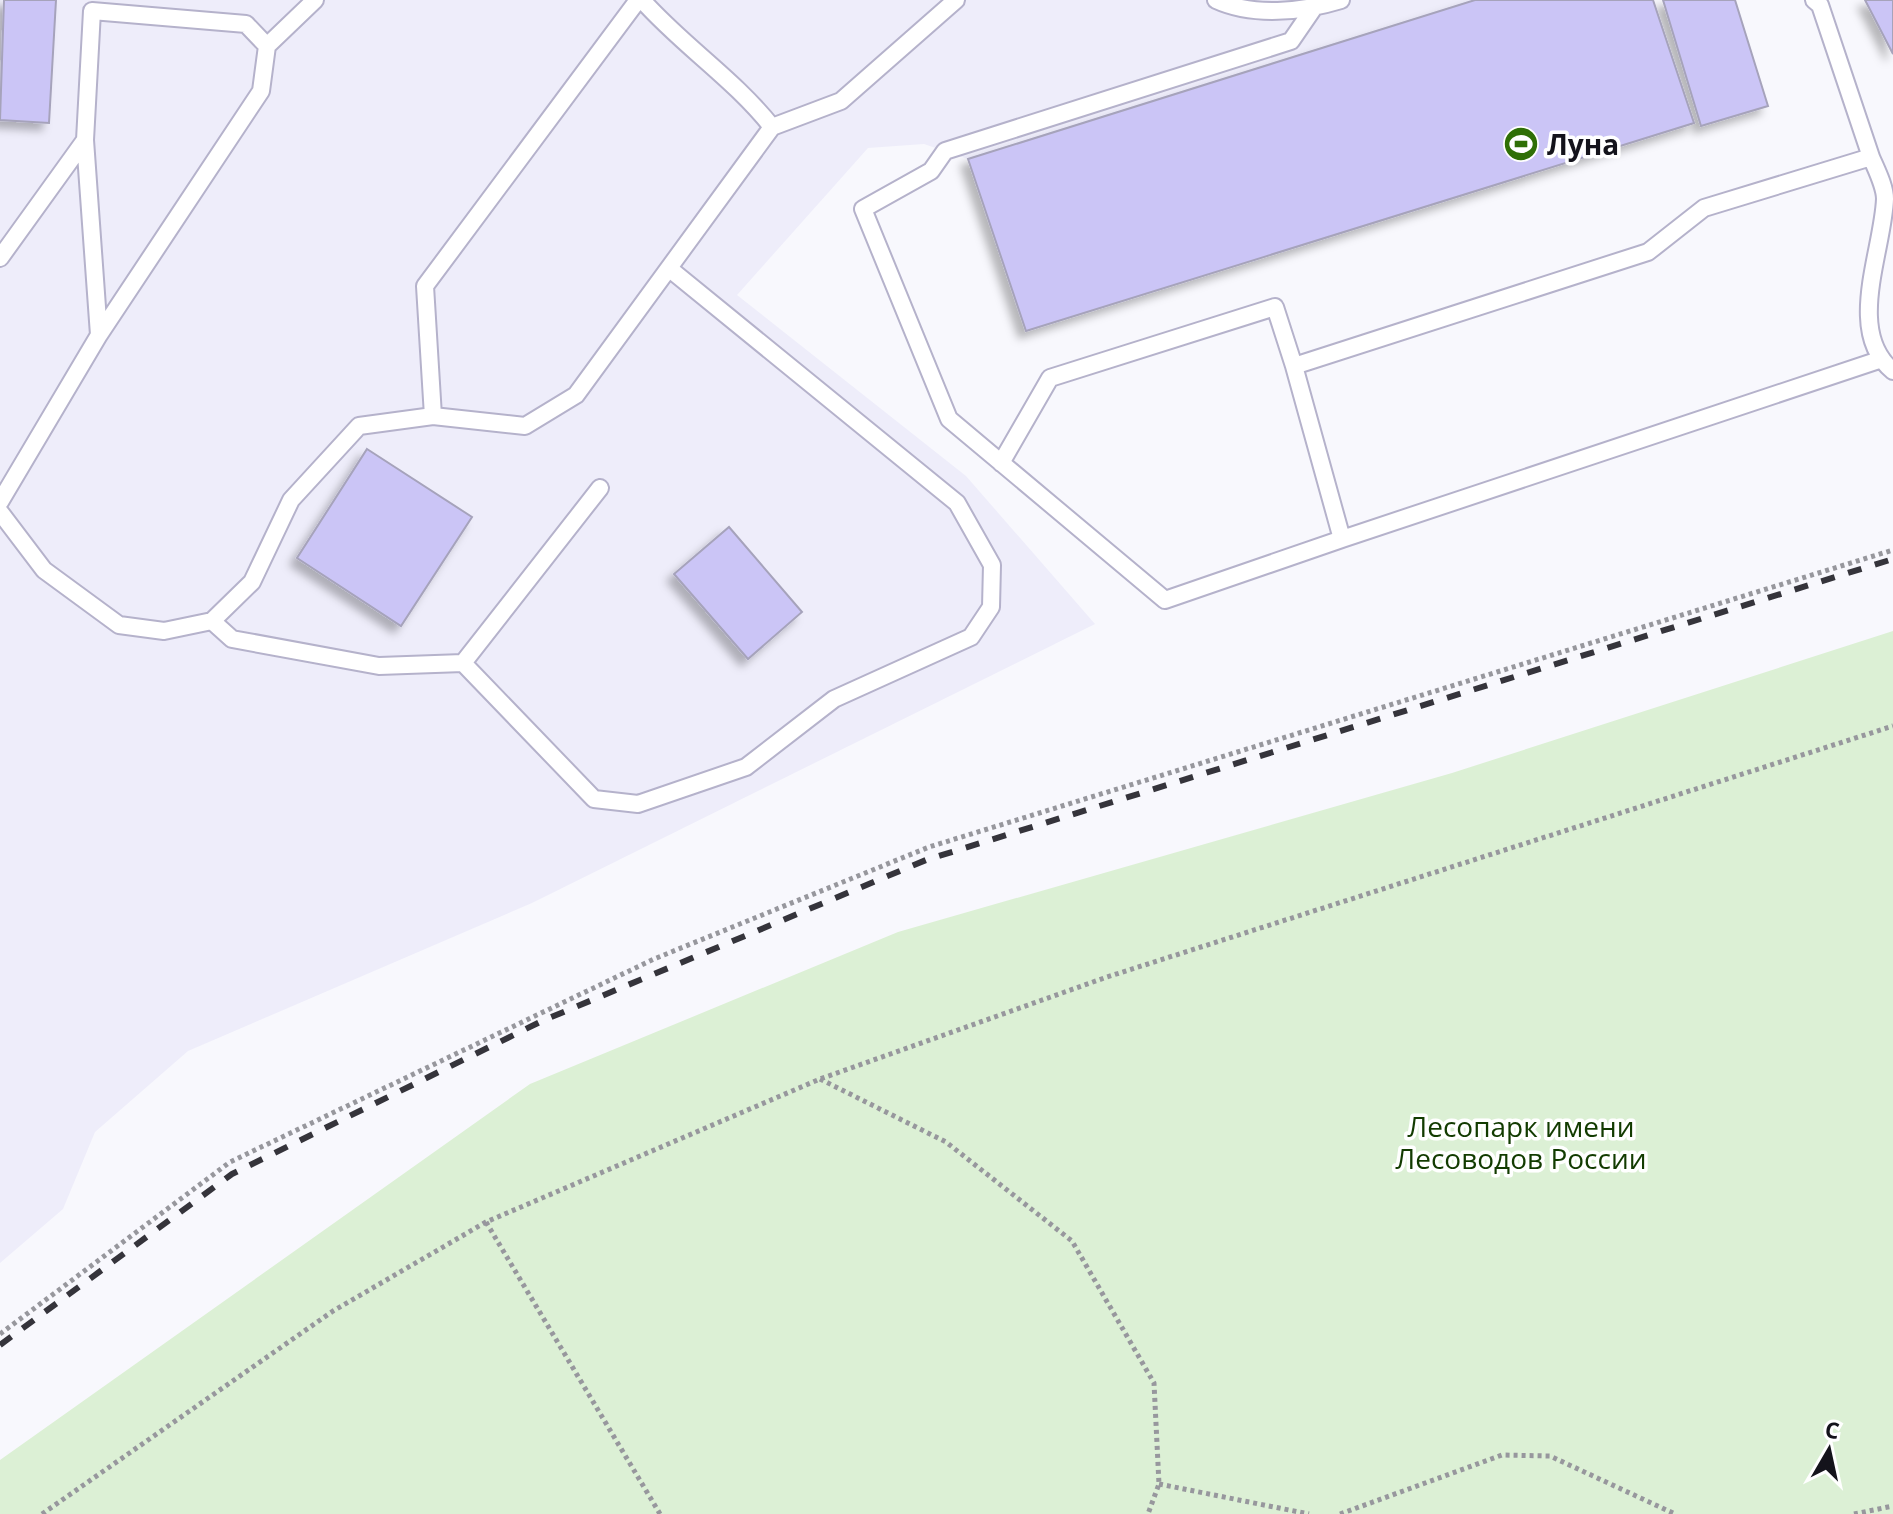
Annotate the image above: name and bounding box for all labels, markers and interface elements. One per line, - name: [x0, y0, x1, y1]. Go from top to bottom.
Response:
- sports icon: Луна: [1502, 125, 1540, 163]
- place label: Луна: [1547, 125, 1619, 163]
- park label: Лесопарк имени Лесоводов России: [1396, 1107, 1647, 1177]
- north arrow: [1789, 1410, 1869, 1490]
- text: С: [1823, 1413, 1842, 1445]

